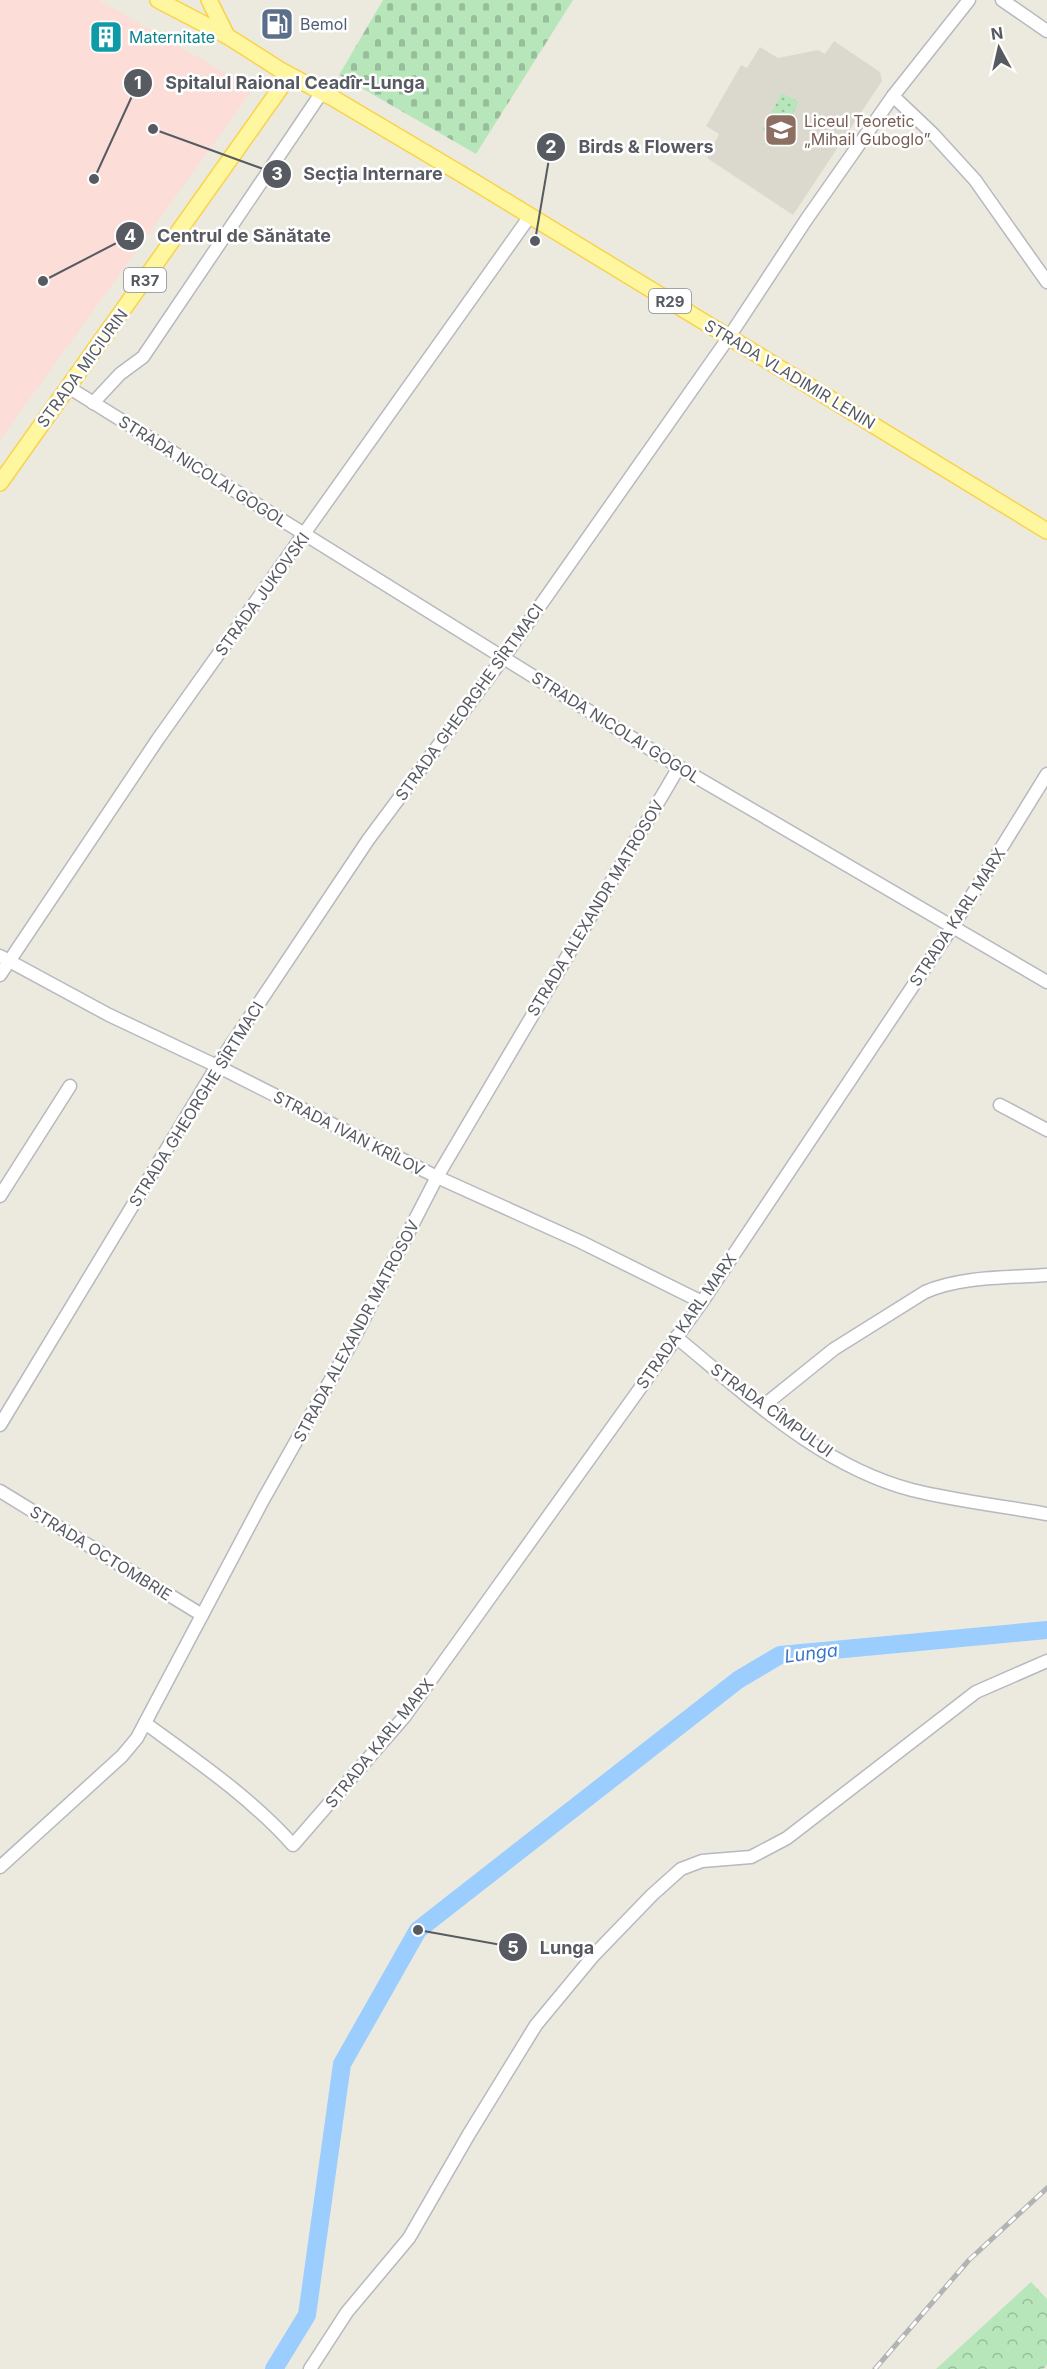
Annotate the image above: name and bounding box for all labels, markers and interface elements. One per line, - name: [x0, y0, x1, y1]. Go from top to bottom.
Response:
- fuel station icon: Bemol: [259, 6, 295, 42]
- place label: Bemol: [300, 14, 347, 34]
- north arrow: [969, 18, 1029, 78]
- building icon: Maternitate: [88, 19, 124, 55]
- text: N: [989, 22, 1004, 44]
- place label: Maternitate: [129, 27, 215, 47]
- callout: Spitalul Raional Ceadîr-Lunga: [123, 65, 437, 101]
- text: 1: [134, 72, 142, 93]
- text: Spitalul Raional Ceadîr-Lunga: [165, 72, 425, 93]
- place label: Liceul Teoretic „Mihail Guboglo”: [804, 111, 930, 149]
- school or university icon: Liceul Teoretic „Mihail Guboglo”: [763, 112, 799, 148]
- callout: Birds & Flowers: [536, 129, 725, 165]
- text: 2: [545, 136, 557, 157]
- text: Birds & Flowers: [578, 136, 714, 157]
- callout: Secția Internare: [262, 156, 455, 192]
- text: 3: [271, 163, 283, 184]
- text: Secția Internare: [303, 163, 443, 184]
- callout: Centrul de Sănătate: [115, 218, 343, 254]
- text: 4: [124, 225, 136, 246]
- text: Centrul de Sănătate: [157, 225, 331, 246]
- road number: R37: [124, 268, 166, 292]
- road number: R29: [649, 289, 691, 313]
- street label: STRADA MICIURIN: [32, 305, 132, 431]
- street label: STRADA VLADIMIR LENIN: [701, 315, 879, 433]
- street label: STRADA NICOLAI GOGOL: [115, 411, 291, 531]
- street label: STRADA JUKOVSKI: [210, 528, 314, 660]
- street label: STRADA GHEORGHE SÎRTMACI: [391, 600, 547, 804]
- street label: STRADA NICOLAI GOGOL: [528, 667, 704, 787]
- street label: STRADA ALEXANDR MATROSOV: [522, 796, 668, 1020]
- street label: STRADA KARL MARX: [905, 844, 1009, 990]
- street label: STRADA GHEORGHE SÎRTMACI: [124, 998, 268, 1210]
- street label: STRADA IVAN KRÎLOV: [270, 1086, 428, 1180]
- street label: STRADA ALEXANDR MATROSOV: [289, 1217, 423, 1445]
- street label: STRADA KARL MARX: [632, 1249, 740, 1393]
- street label: STRADA CÎMPULUI: [707, 1359, 837, 1461]
- street label: STRADA OCTOMBRIE: [26, 1501, 176, 1605]
- water label: Lunga: [783, 1639, 839, 1667]
- street label: STRADA KARL MARX: [321, 1674, 437, 1812]
- callout: Lunga: [498, 1929, 607, 1965]
- text: 5: [507, 1937, 519, 1958]
- text: Lunga: [540, 1937, 594, 1958]

